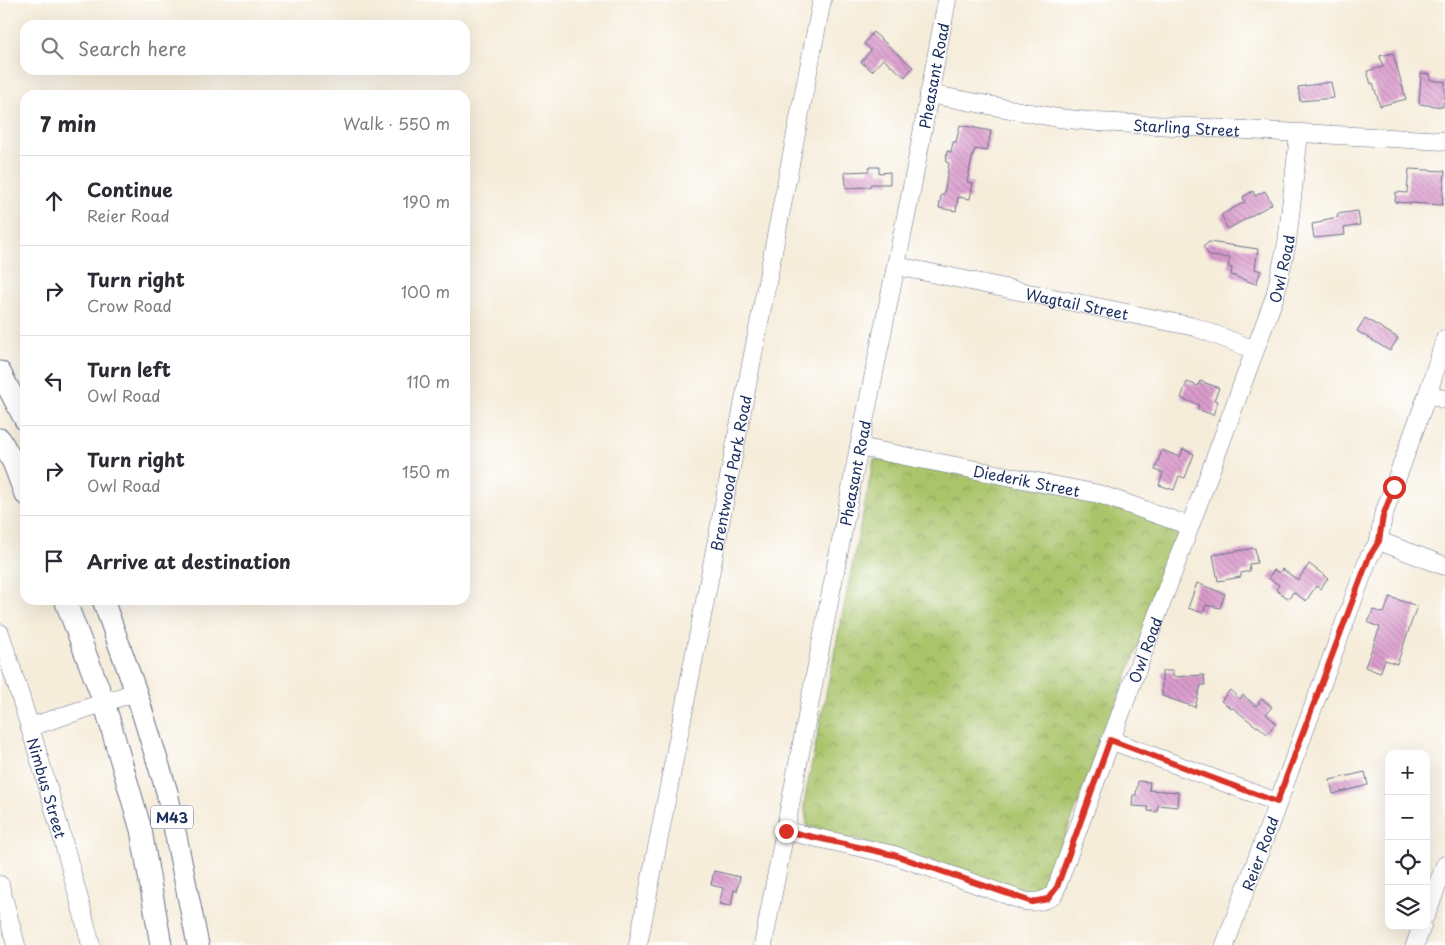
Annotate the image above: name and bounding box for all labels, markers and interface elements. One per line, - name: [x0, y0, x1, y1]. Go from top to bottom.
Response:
- search box: [20, 20, 470, 75]
- street label: Pheasant Road: [912, 21, 954, 130]
- icon: search: [38, 34, 66, 62]
- text: Search here: [78, 34, 187, 62]
- text: 7 min: [40, 107, 96, 139]
- text: Walk · 550 m: [343, 111, 450, 135]
- street label: Starling Street: [1132, 112, 1240, 141]
- text: Continue: [87, 175, 173, 203]
- icon: ahead: [40, 187, 68, 215]
- text: 190 m: [402, 189, 450, 213]
- text: Reier Road: [87, 203, 170, 227]
- street label: Owl Road: [1262, 234, 1299, 306]
- text: Turn right: [87, 265, 185, 293]
- icon: right: [40, 277, 68, 305]
- text: 100 m: [401, 279, 450, 303]
- street label: Wagtail Street: [1024, 281, 1131, 325]
- text: Crow Road: [87, 293, 172, 317]
- text: Turn left: [87, 355, 171, 383]
- icon: left: [40, 367, 68, 395]
- text: 110 m: [407, 369, 450, 393]
- text: Owl Road: [87, 383, 161, 407]
- street label: Brentwood Park Road: [704, 393, 756, 553]
- street label: Pheasant Road: [833, 418, 876, 527]
- text: Turn right: [87, 445, 185, 473]
- icon: right: [40, 457, 68, 485]
- street label: Diederik Street: [972, 458, 1082, 502]
- text: 150 m: [402, 459, 450, 483]
- text: Owl Road: [87, 473, 161, 497]
- route start: [1383, 476, 1406, 499]
- icon: arrive: [40, 547, 68, 575]
- text: Arrive at destination: [87, 547, 291, 575]
- street label: Owl Road: [1122, 613, 1167, 686]
- street label: Nimbus Street: [22, 735, 73, 841]
- map controls: [1385, 750, 1430, 930]
- button: +: [1385, 750, 1430, 795]
- button: −: [1385, 795, 1430, 840]
- road number: M43: [151, 806, 193, 829]
- street label: Reier Road: [1235, 813, 1283, 894]
- route end: [775, 820, 798, 843]
- button: locate: [1385, 840, 1430, 885]
- button: layers: [1385, 885, 1430, 930]

